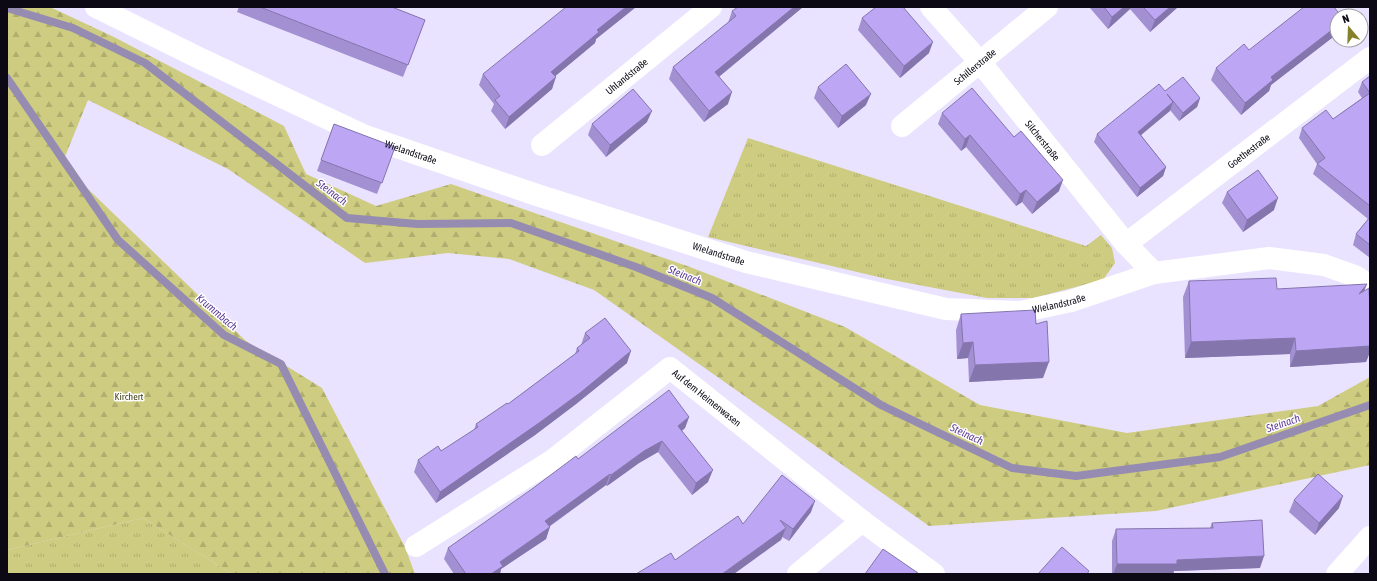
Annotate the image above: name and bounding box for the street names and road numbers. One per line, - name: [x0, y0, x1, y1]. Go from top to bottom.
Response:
- street label: Schillerstraße: [952, 46, 998, 87]
- street label: Uhlandstraße: [604, 56, 650, 97]
- street label: Silcherstraße: [1023, 118, 1062, 163]
- street label: Goethestraße: [1226, 131, 1272, 171]
- street label: Wielandstraße: [383, 138, 439, 166]
- street label: Wielandstraße: [691, 240, 746, 267]
- street label: Wielandstraße: [1031, 291, 1087, 315]
- street label: Auf dem Heimenwasen: [670, 367, 743, 429]

